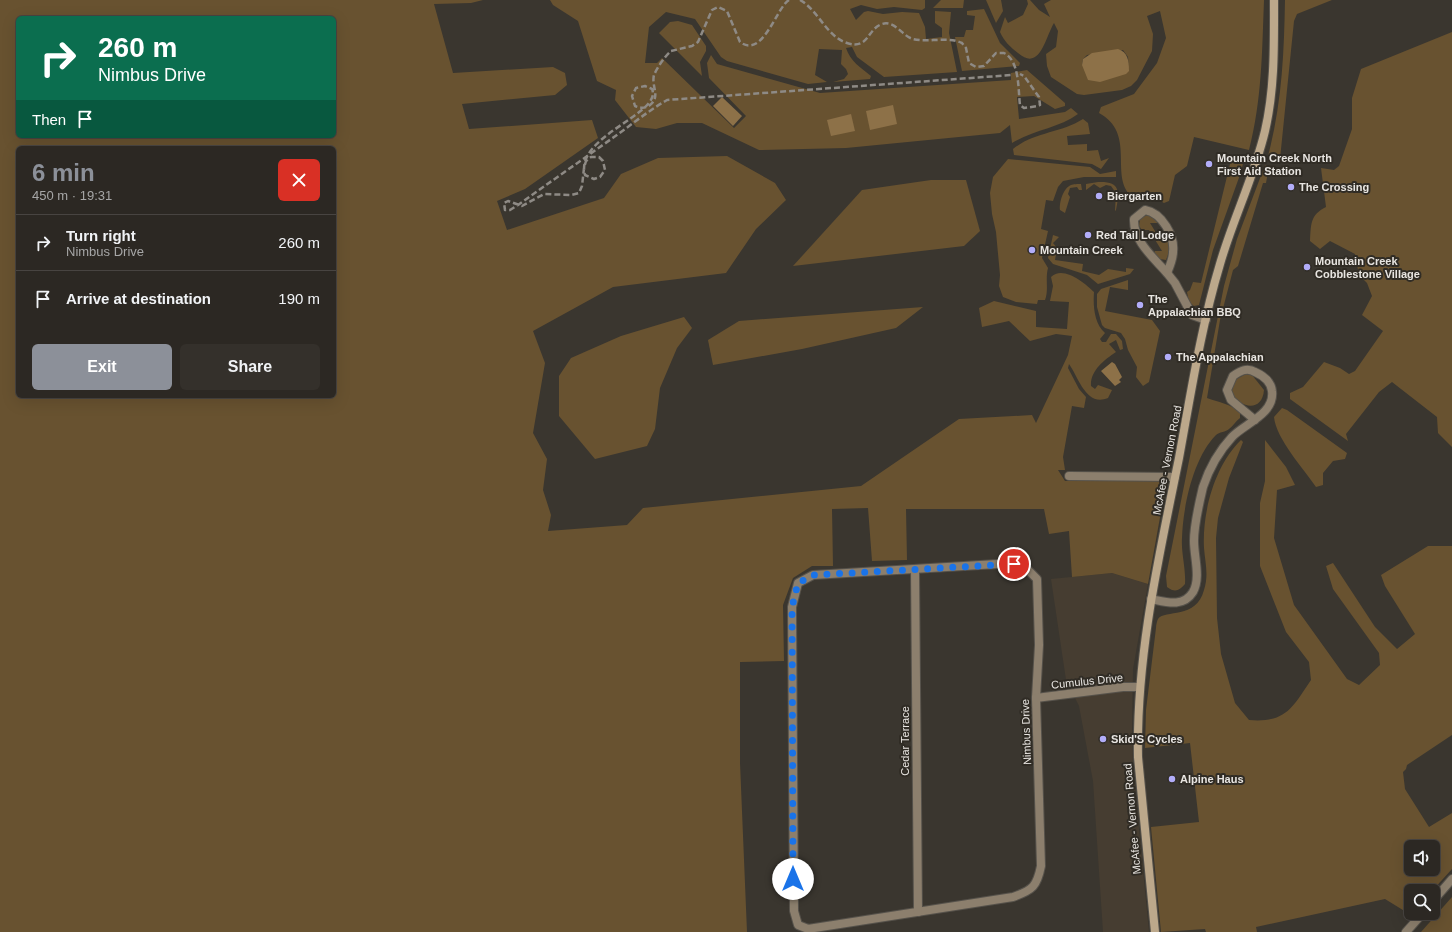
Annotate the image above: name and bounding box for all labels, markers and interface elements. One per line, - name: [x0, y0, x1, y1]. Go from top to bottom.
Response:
- icon: right: [32, 32, 84, 84]
- text: 260 m: [98, 32, 177, 63]
- text: Nimbus Drive: [98, 65, 206, 85]
- icon: arrive: [74, 108, 96, 130]
- text: Then: [32, 111, 66, 128]
- place label: Mountain Creek North First Aid Station: [1217, 152, 1332, 177]
- text: 6 min: [32, 159, 95, 186]
- button: close: [278, 159, 320, 201]
- marker: Mountain Creek North First Aid Station: [1204, 159, 1214, 169]
- place label: The Crossing: [1299, 181, 1369, 193]
- marker: The Crossing: [1286, 182, 1296, 192]
- text: 450 m · 19:31: [32, 188, 112, 203]
- place label: Biergarten: [1107, 190, 1162, 202]
- marker: Biergarten: [1094, 191, 1104, 201]
- text: Turn right: [66, 227, 136, 244]
- place label: Red Tail Lodge: [1096, 229, 1174, 241]
- marker: Red Tail Lodge: [1083, 230, 1093, 240]
- icon: right: [32, 232, 54, 254]
- text: 260 m: [278, 234, 320, 251]
- text: Nimbus Drive: [66, 244, 144, 259]
- place label: Mountain Creek: [1040, 244, 1123, 256]
- marker: Mountain Creek: [1027, 245, 1037, 255]
- place label: Mountain Creek Cobblestone Village: [1315, 255, 1420, 280]
- marker: Mountain Creek Cobblestone Village: [1302, 262, 1312, 272]
- icon: arrive: [32, 288, 54, 310]
- text: Arrive at destination: [66, 290, 211, 307]
- text: 190 m: [278, 290, 320, 307]
- place label: The Appalachian BBQ: [1148, 293, 1241, 318]
- marker: The Appalachian BBQ: [1135, 300, 1145, 310]
- button: Exit: [32, 344, 172, 390]
- button: Share: [180, 344, 320, 390]
- place label: The Appalachian: [1176, 351, 1264, 363]
- marker: The Appalachian: [1163, 352, 1173, 362]
- street label: McAfee - Vernon Road: [1150, 404, 1184, 516]
- pin: [997, 547, 1031, 581]
- icon: arrive: [1003, 553, 1025, 575]
- street label: Cumulus Drive: [1051, 671, 1123, 691]
- street label: Nimbus Drive: [1019, 699, 1033, 765]
- street label: Cedar Terrace: [899, 706, 911, 776]
- place label: Skid'S Cycles: [1111, 733, 1183, 745]
- marker: Skid'S Cycles: [1098, 734, 1108, 744]
- street label: McAfee - Vernon Road: [1121, 763, 1143, 875]
- place label: Alpine Haus: [1180, 773, 1244, 785]
- marker: Alpine Haus: [1167, 774, 1177, 784]
- map controls: [1404, 840, 1440, 920]
- button: sound: [1404, 840, 1440, 876]
- position arrow: [772, 858, 814, 900]
- button: search: [1404, 884, 1440, 920]

